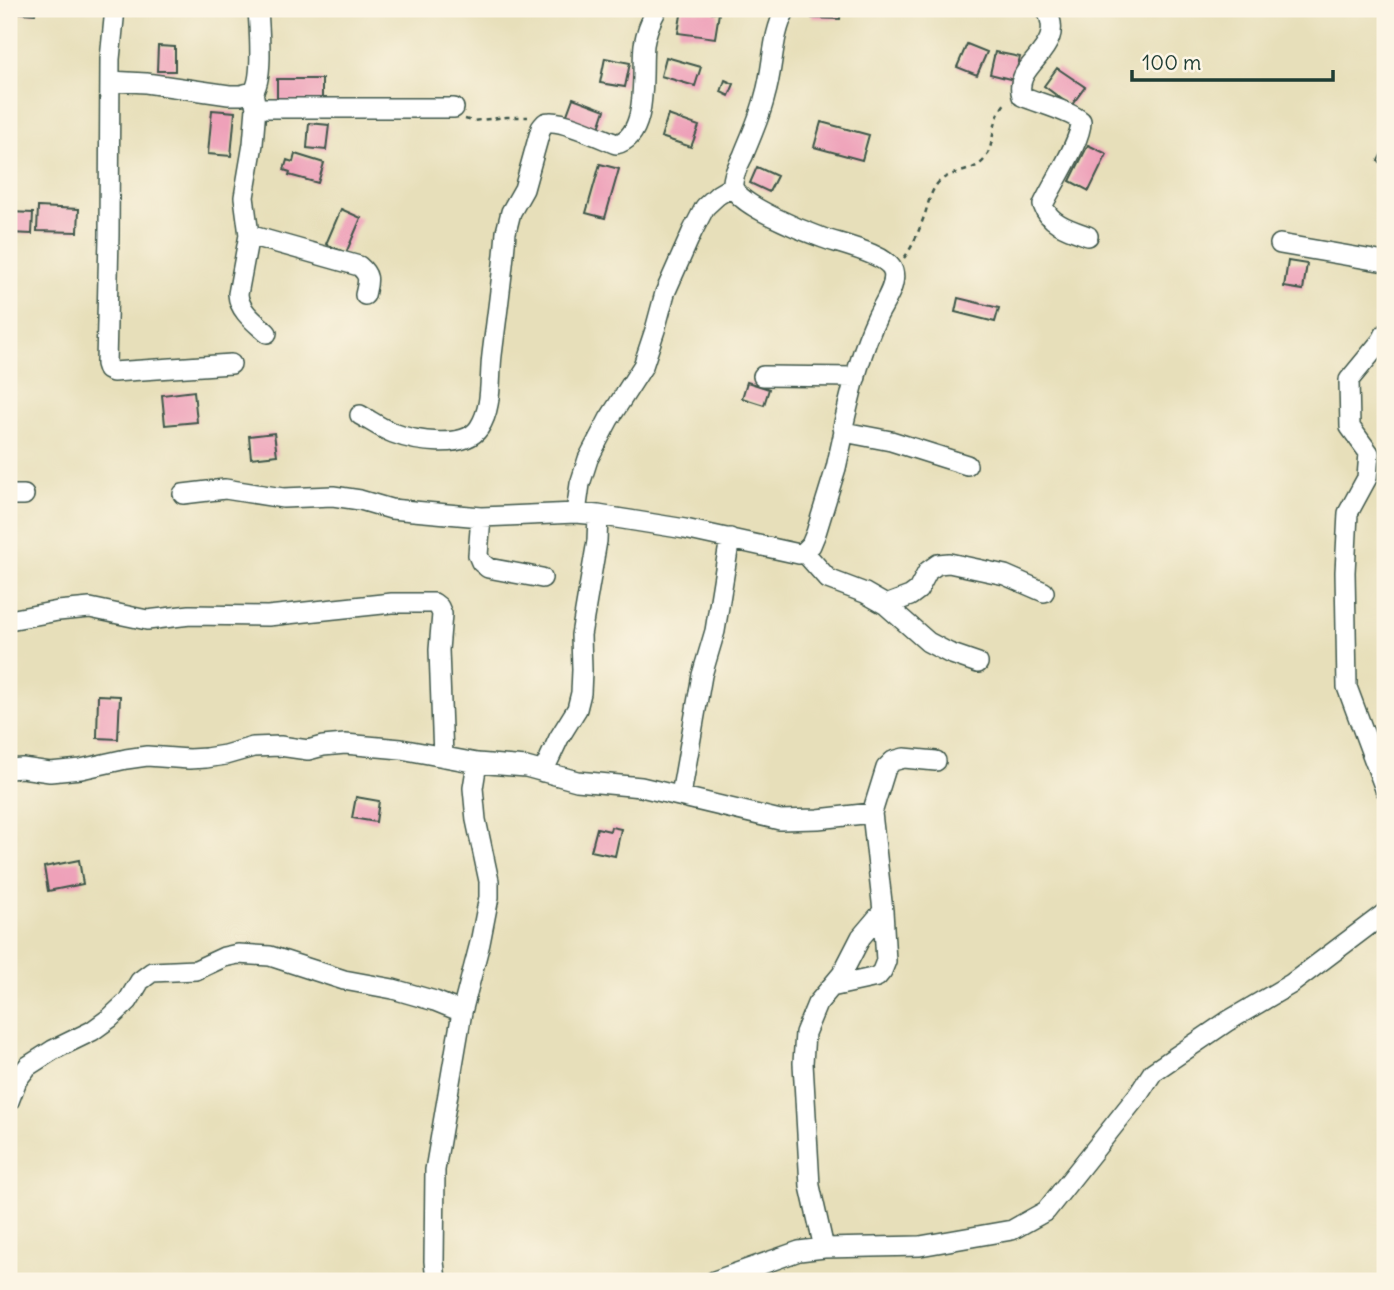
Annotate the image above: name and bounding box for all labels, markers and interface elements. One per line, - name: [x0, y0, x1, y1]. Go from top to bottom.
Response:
- scale bar: [1132, 38, 1333, 82]
- text: 100 m: [1142, 49, 1201, 76]

